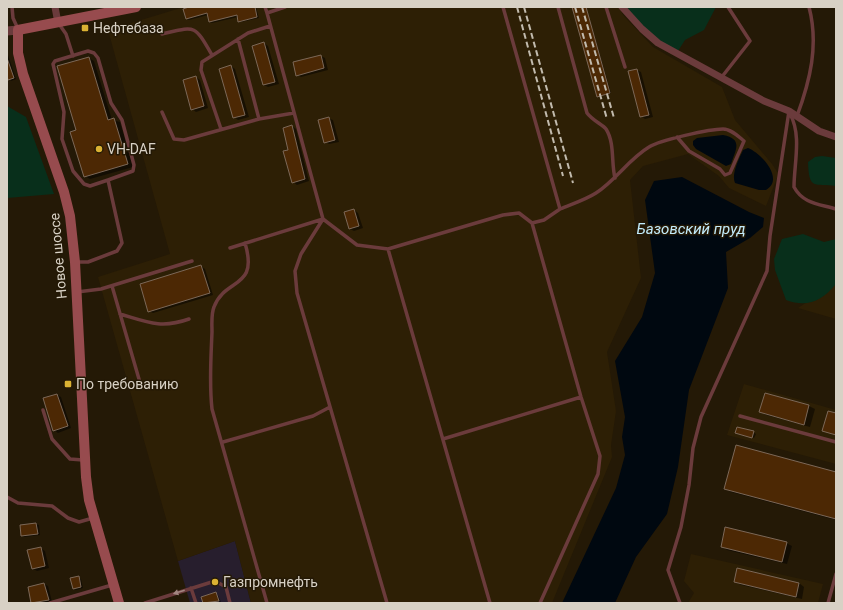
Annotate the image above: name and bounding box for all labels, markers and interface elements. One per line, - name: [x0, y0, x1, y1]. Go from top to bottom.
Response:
- place label: Нефтебаза: [93, 20, 164, 36]
- marker: Нефтебаза: [80, 23, 90, 33]
- place label: VH-DAF: [107, 141, 156, 157]
- marker: VH-DAF: [94, 144, 104, 154]
- street label: Новое шоссе: [46, 212, 70, 300]
- water label: Базовский пруд: [637, 220, 745, 238]
- place label: По требованию: [76, 376, 178, 392]
- marker: По требованию: [63, 379, 73, 389]
- place label: Газпромнефть: [223, 574, 318, 590]
- marker: Газпромнефть: [210, 577, 220, 587]
- one-way arrow: [173, 589, 185, 595]

